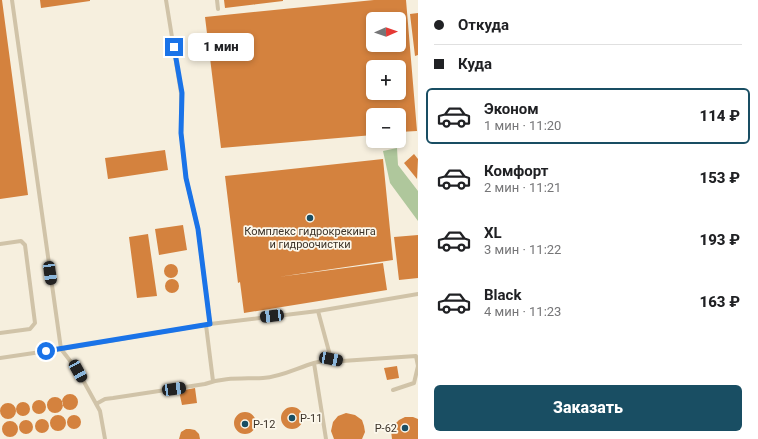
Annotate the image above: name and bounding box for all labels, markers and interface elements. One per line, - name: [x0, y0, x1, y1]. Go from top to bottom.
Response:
- north arrow: [366, 12, 406, 52]
- map controls: [366, 12, 406, 148]
- text: Откуда: [458, 16, 509, 34]
- callout: 1 мин: [188, 33, 254, 61]
- route end: [165, 38, 183, 56]
- text: 1 мин: [203, 39, 239, 54]
- text: Куда: [458, 55, 492, 73]
- button: +: [366, 60, 406, 100]
- icon: car: [436, 98, 472, 134]
- text: Эконом: [484, 100, 539, 118]
- text: 114 ₽: [700, 107, 740, 125]
- button: −: [366, 108, 406, 148]
- text: 1 мин · 11:20: [484, 118, 561, 133]
- icon: car: [436, 160, 472, 196]
- text: Комфорт: [484, 162, 548, 180]
- text: 153 ₽: [700, 169, 740, 187]
- text: 2 мин · 11:21: [484, 180, 561, 195]
- marker: Комплекс гидрокрекинга и гидроочистки: [305, 213, 315, 223]
- icon: car: [436, 222, 472, 258]
- text: XL: [484, 224, 502, 242]
- place label: Комплекс гидрокрекинга и гидроочистки: [244, 225, 376, 251]
- text: 193 ₽: [700, 231, 740, 249]
- text: 3 мин · 11:22: [484, 242, 561, 257]
- car: [42, 260, 58, 286]
- icon: car: [436, 284, 472, 320]
- text: Black: [484, 286, 521, 304]
- text: 163 ₽: [700, 293, 740, 311]
- text: 4 мин · 11:23: [484, 304, 561, 319]
- car: [259, 309, 285, 323]
- route start: [37, 342, 55, 360]
- car: [318, 351, 344, 367]
- car: [67, 358, 89, 384]
- car: [161, 381, 187, 397]
- button: Заказать: [434, 385, 742, 431]
- place label: Р-11: [300, 412, 322, 425]
- marker: Р-11: [287, 413, 297, 423]
- place label: Р-12: [253, 418, 275, 431]
- marker: Р-12: [240, 419, 250, 429]
- place label: Р-62: [375, 422, 397, 435]
- marker: Р-62: [400, 423, 410, 433]

